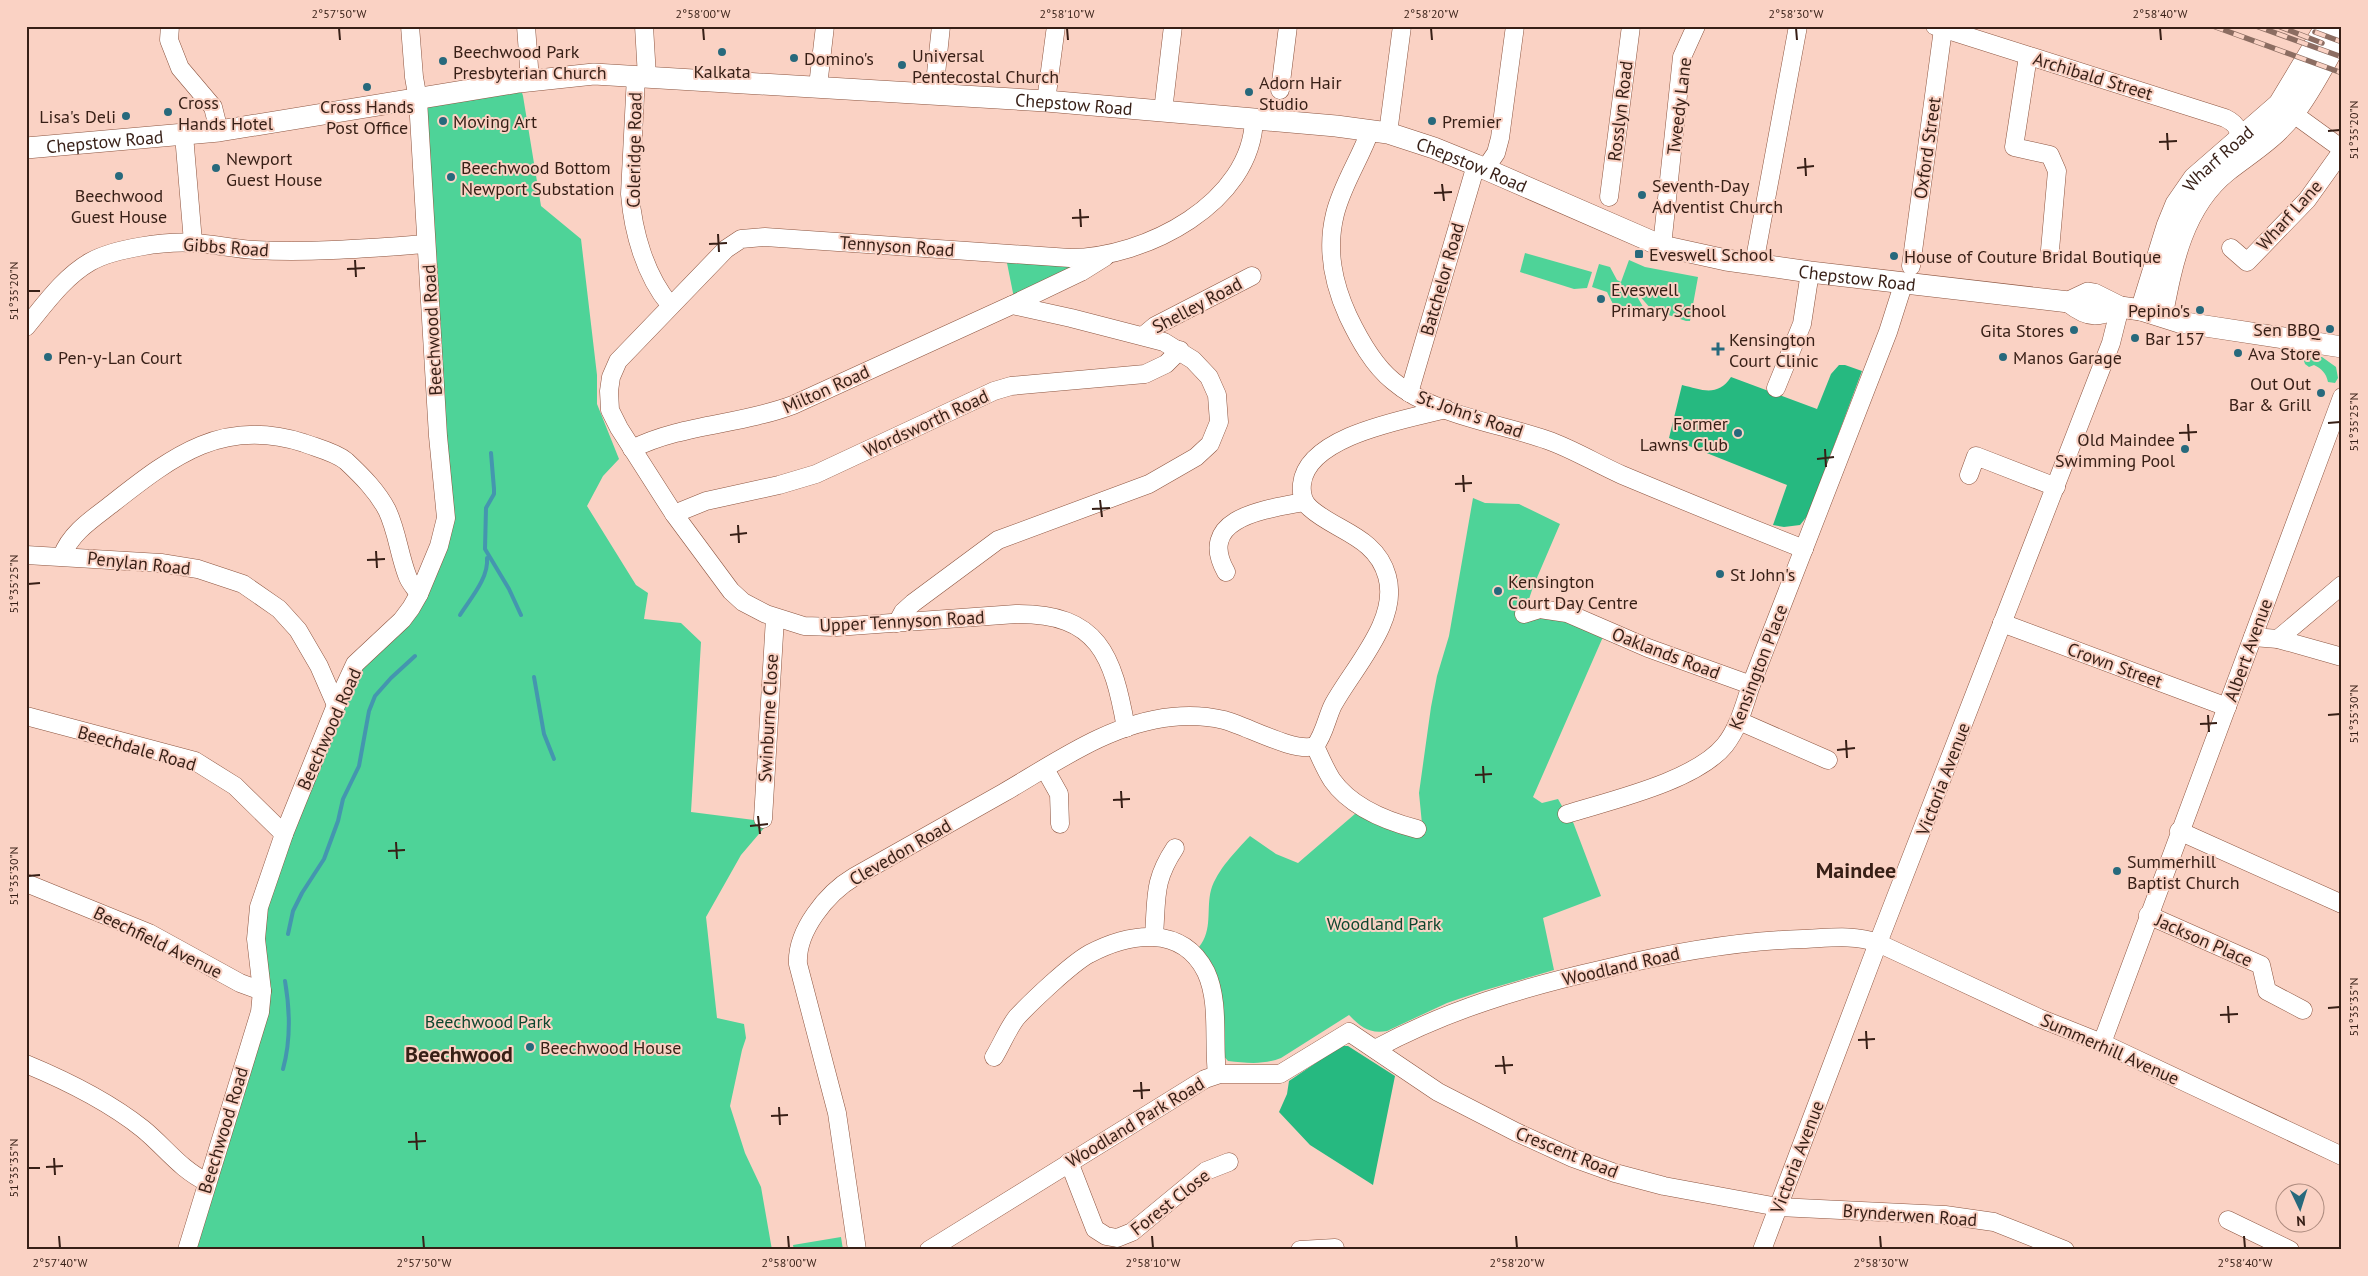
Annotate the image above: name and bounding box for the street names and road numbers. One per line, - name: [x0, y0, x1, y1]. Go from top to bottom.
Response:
- street label: Archibald Street: [2030, 47, 2156, 105]
- street label: Tweedy Lane: [1662, 56, 1696, 156]
- street label: Rosslyn Road: [1602, 59, 1638, 163]
- street label: Chepstow Road: [1015, 88, 1134, 120]
- street label: Coleridge Road: [621, 92, 647, 208]
- street label: Oxford Street: [1908, 95, 1946, 201]
- street label: Wharf Road: [2177, 120, 2258, 196]
- street label: Chepstow Road: [45, 124, 164, 158]
- street label: Chepstow Road: [1414, 132, 1531, 197]
- street label: Wharf Lane: [2251, 175, 2327, 255]
- street label: Batchelor Road: [1415, 220, 1469, 338]
- street label: Tennyson Road: [839, 231, 955, 261]
- street label: Gibbs Road: [182, 233, 270, 261]
- street label: Chepstow Road: [1797, 259, 1917, 296]
- street label: Beechwood Road: [417, 264, 447, 396]
- street label: Shelley Road: [1148, 272, 1246, 338]
- street label: Milton Road: [779, 360, 873, 418]
- street label: Wordsworth Road: [860, 384, 992, 462]
- street label: St. John's Road: [1414, 385, 1526, 443]
- street label: Penylan Road: [86, 546, 192, 580]
- street label: Albert Avenue: [2219, 595, 2277, 705]
- street label: Kensington Place: [1724, 601, 1792, 733]
- street label: Upper Tennyson Road: [819, 605, 985, 637]
- street label: Oaklands Road: [1609, 622, 1723, 684]
- street label: Crown Street: [2064, 637, 2166, 693]
- street label: Swinburne Close: [753, 653, 783, 783]
- street label: Beechwood Road: [292, 664, 366, 794]
- street label: Victoria Avenue: [1911, 719, 1975, 840]
- street label: Beechdale Road: [75, 720, 199, 776]
- street label: Clevedon Road: [845, 814, 955, 890]
- street label: Beechfield Avenue: [90, 901, 226, 983]
- street label: Jackson Place: [2151, 908, 2256, 972]
- street label: Woodland Road: [1560, 941, 1682, 991]
- street label: Summerhill Avenue: [2037, 1008, 2183, 1090]
- street label: Beechwood Road: [193, 1064, 253, 1196]
- street label: Woodland Park Road: [1062, 1072, 1208, 1172]
- street label: Victoria Avenue: [1765, 1097, 1829, 1218]
- street label: Crescent Road: [1512, 1121, 1622, 1183]
- street label: Forest Close: [1126, 1164, 1214, 1240]
- street label: Brynderwen Road: [1842, 1199, 1978, 1231]

